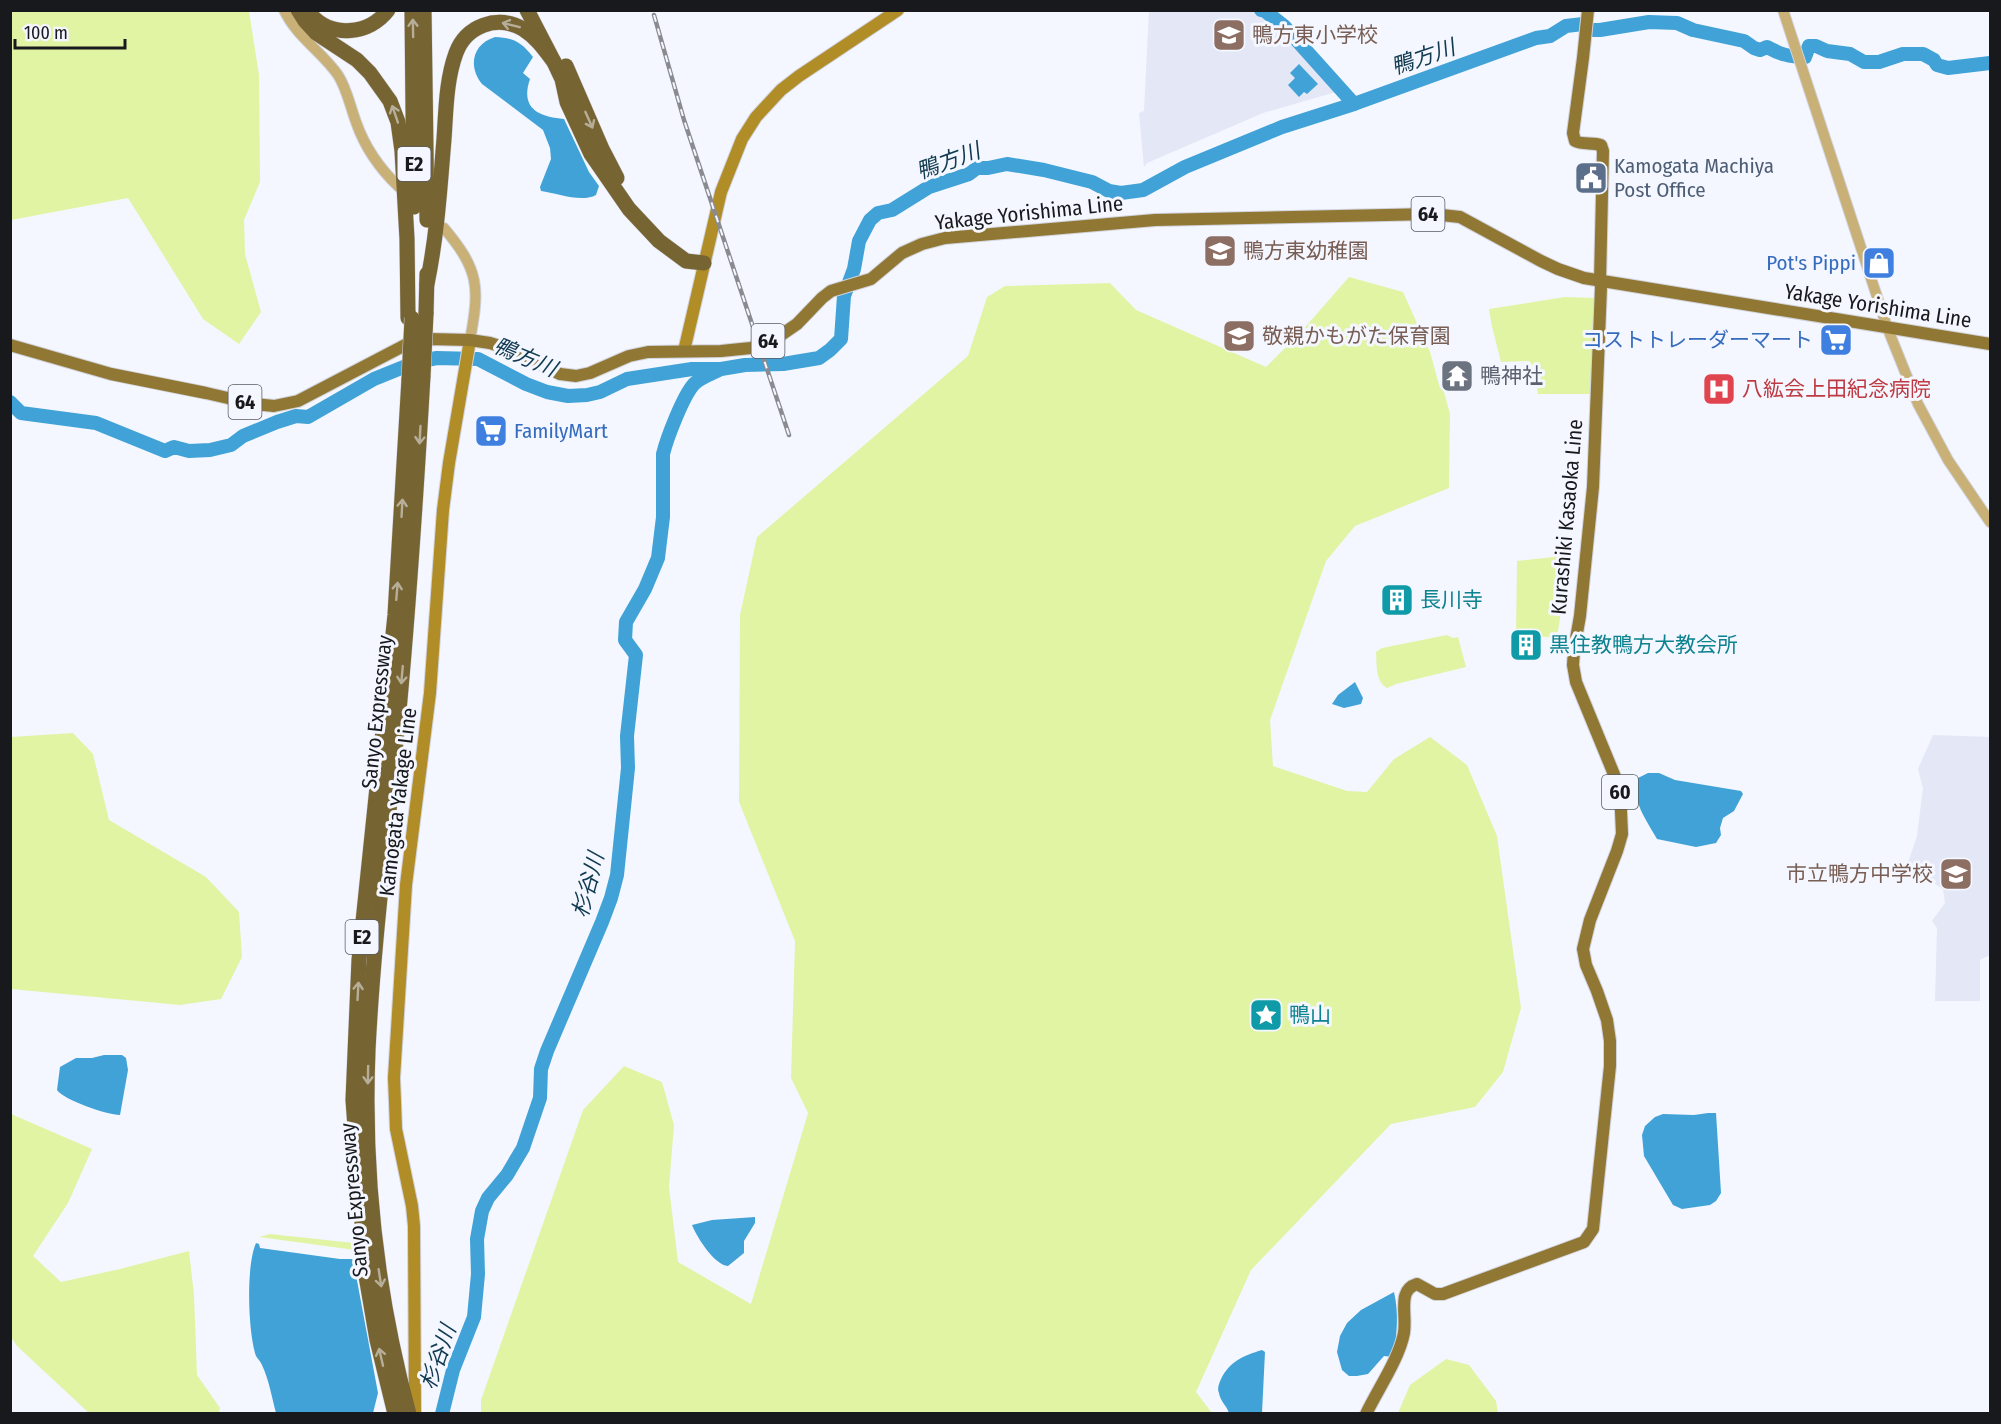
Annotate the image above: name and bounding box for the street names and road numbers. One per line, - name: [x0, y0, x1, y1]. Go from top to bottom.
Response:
- road number: E2: [398, 147, 430, 181]
- street label: Yakage Yorishima Line: [934, 190, 1124, 236]
- road number: 64: [1412, 197, 1444, 231]
- street label: Yakage Yorishima Line: [1783, 278, 1973, 334]
- road number: 64: [752, 324, 784, 358]
- road number: 64: [228, 385, 262, 419]
- street label: Kurashiki Kasaoka Line: [1546, 418, 1588, 616]
- street label: Sanyo Expressway: [356, 633, 398, 790]
- street label: Kamogata Yakage Line: [374, 706, 422, 898]
- road number: 60: [1602, 775, 1638, 809]
- road number: E2: [346, 920, 378, 954]
- street label: Sanyo Expressway: [334, 1121, 374, 1278]

